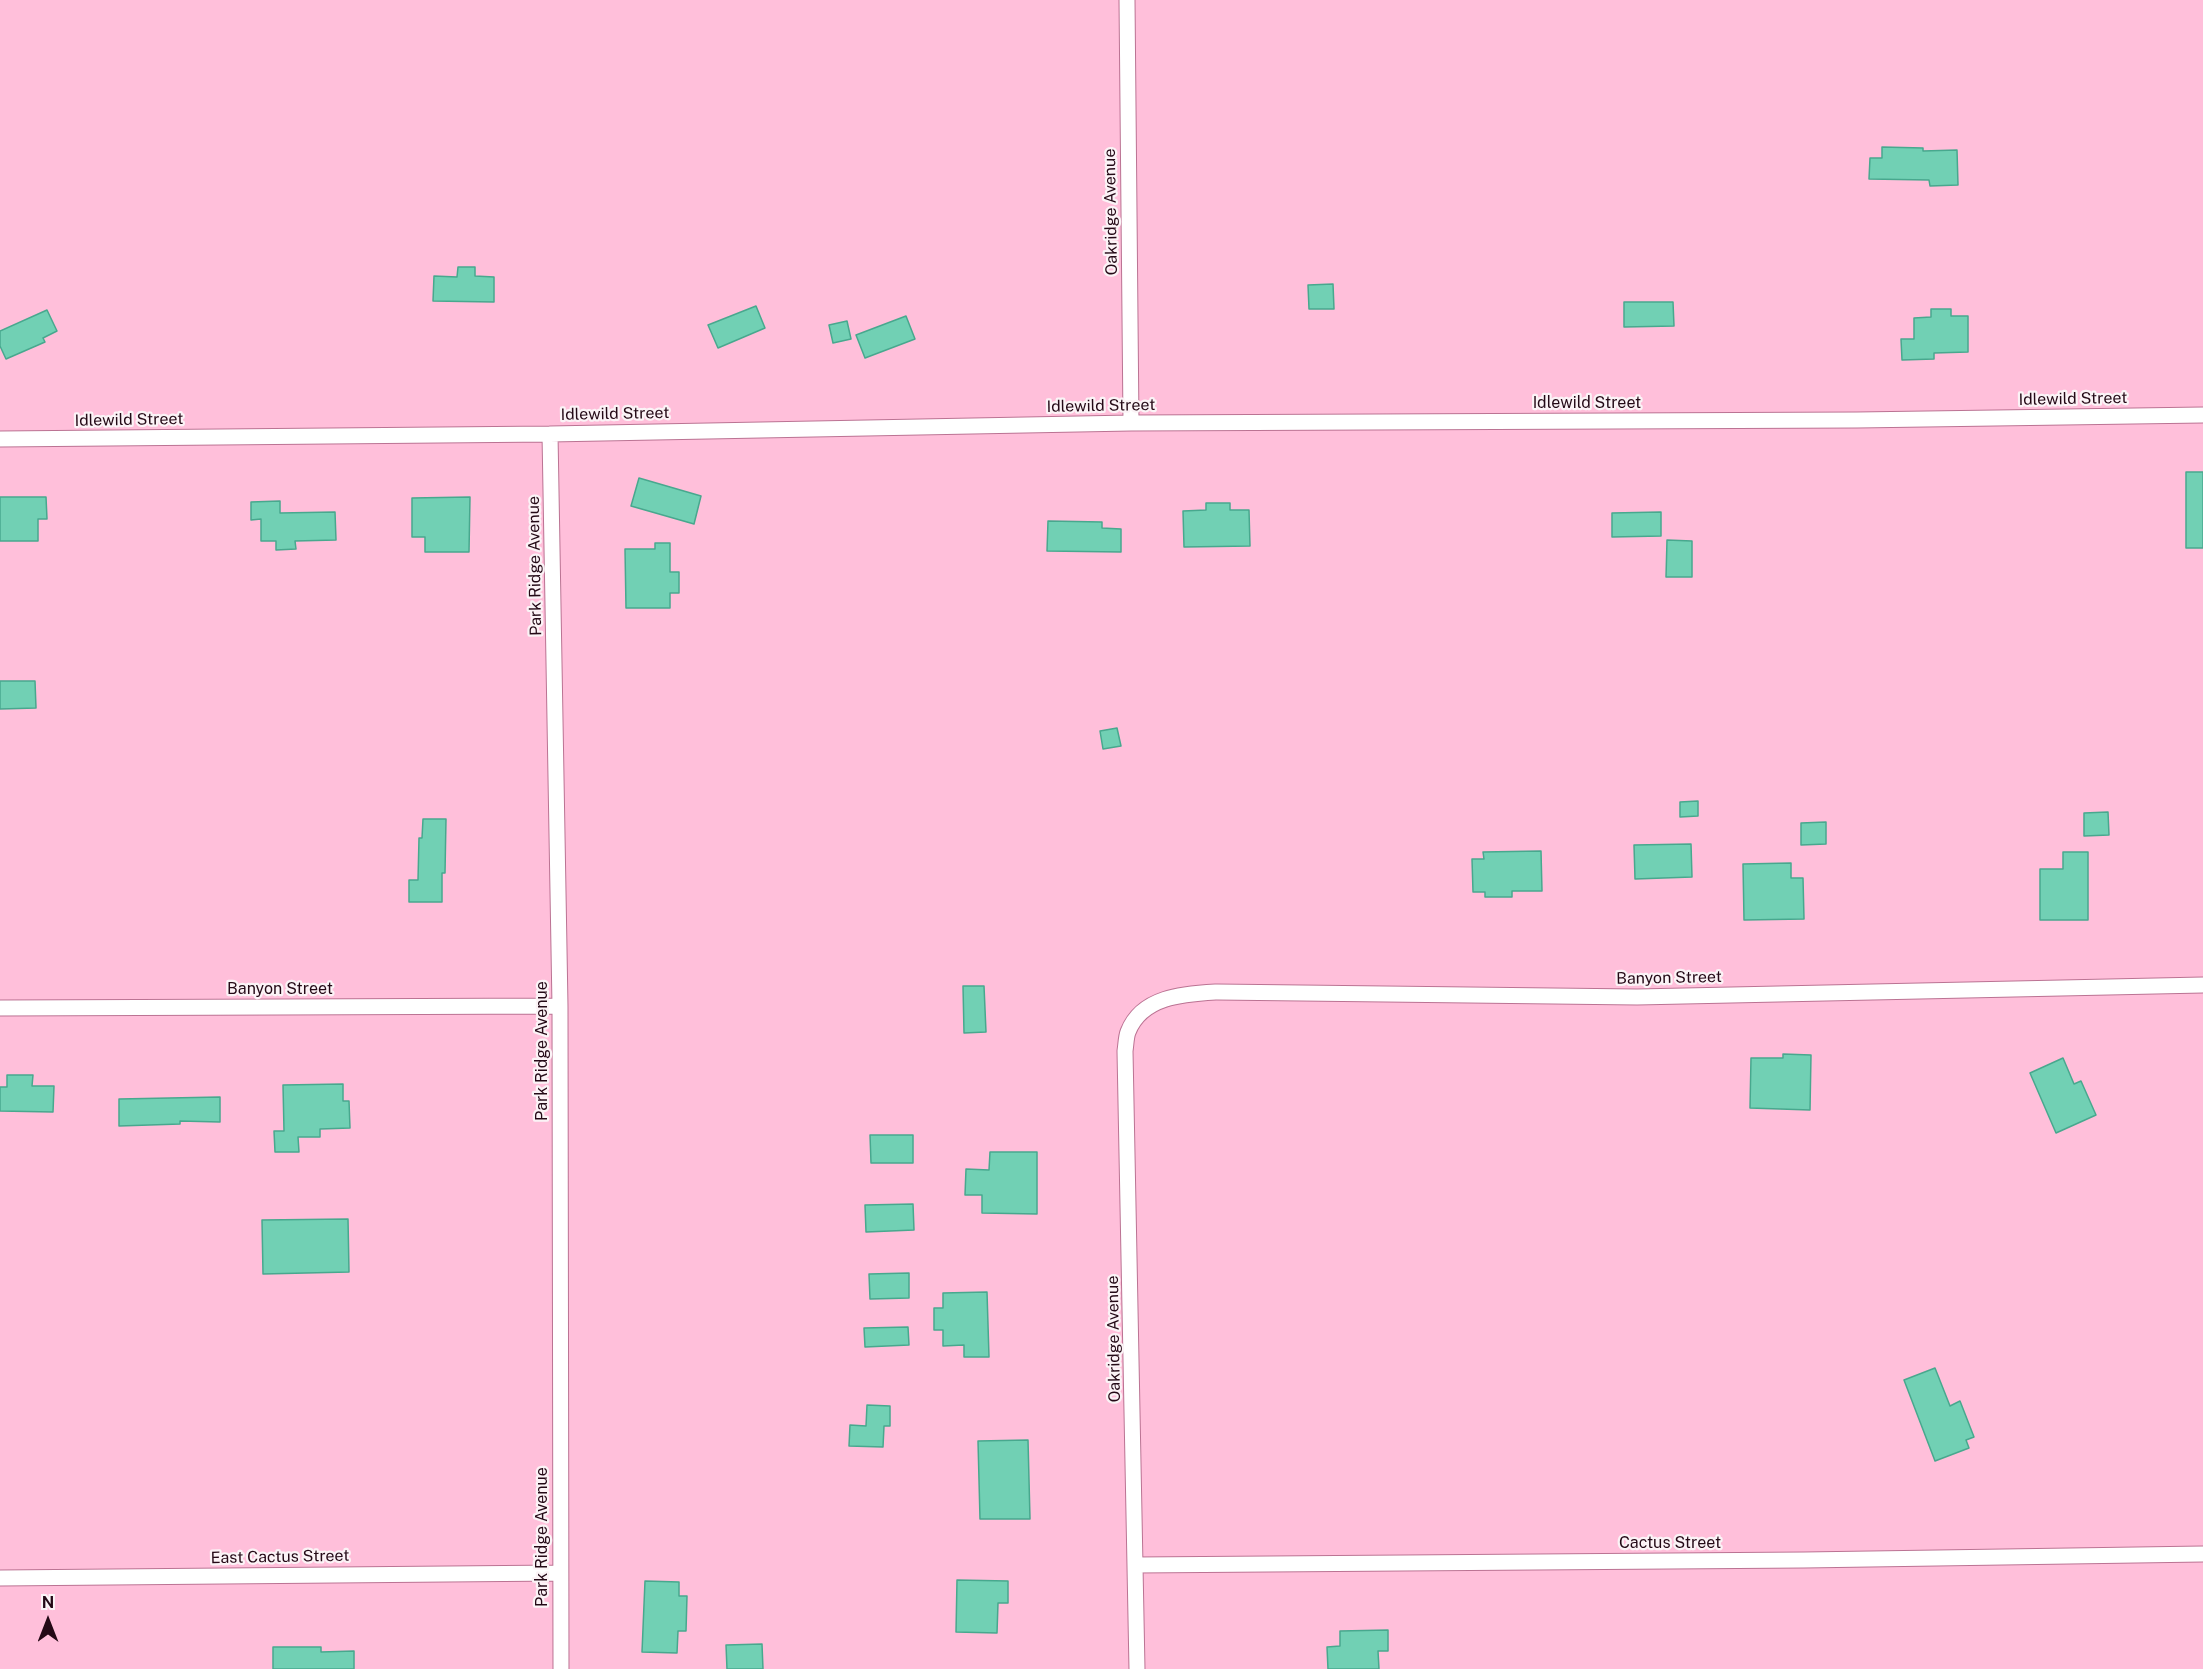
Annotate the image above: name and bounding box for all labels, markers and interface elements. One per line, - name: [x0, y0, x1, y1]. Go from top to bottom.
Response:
- street label: Oakridge Avenue: [1100, 148, 1122, 276]
- street label: Idlewild Street: [2019, 388, 2127, 410]
- street label: Idlewild Street: [1533, 393, 1641, 413]
- street label: Idlewild Street: [1047, 395, 1155, 417]
- street label: Idlewild Street: [561, 403, 669, 425]
- street label: Idlewild Street: [75, 409, 183, 431]
- street label: Park Ridge Avenue: [524, 496, 546, 636]
- street label: Banyon Street: [1616, 967, 1722, 989]
- street label: Banyon Street: [227, 979, 333, 999]
- street label: Park Ridge Avenue: [532, 981, 552, 1121]
- street label: Oakridge Avenue: [1103, 1275, 1125, 1403]
- street label: Park Ridge Avenue: [532, 1467, 552, 1607]
- street label: Cactus Street: [1619, 1533, 1721, 1553]
- street label: East Cactus Street: [210, 1546, 350, 1568]
- north arrow: [18, 1591, 78, 1651]
- text: N: [42, 1593, 54, 1612]

